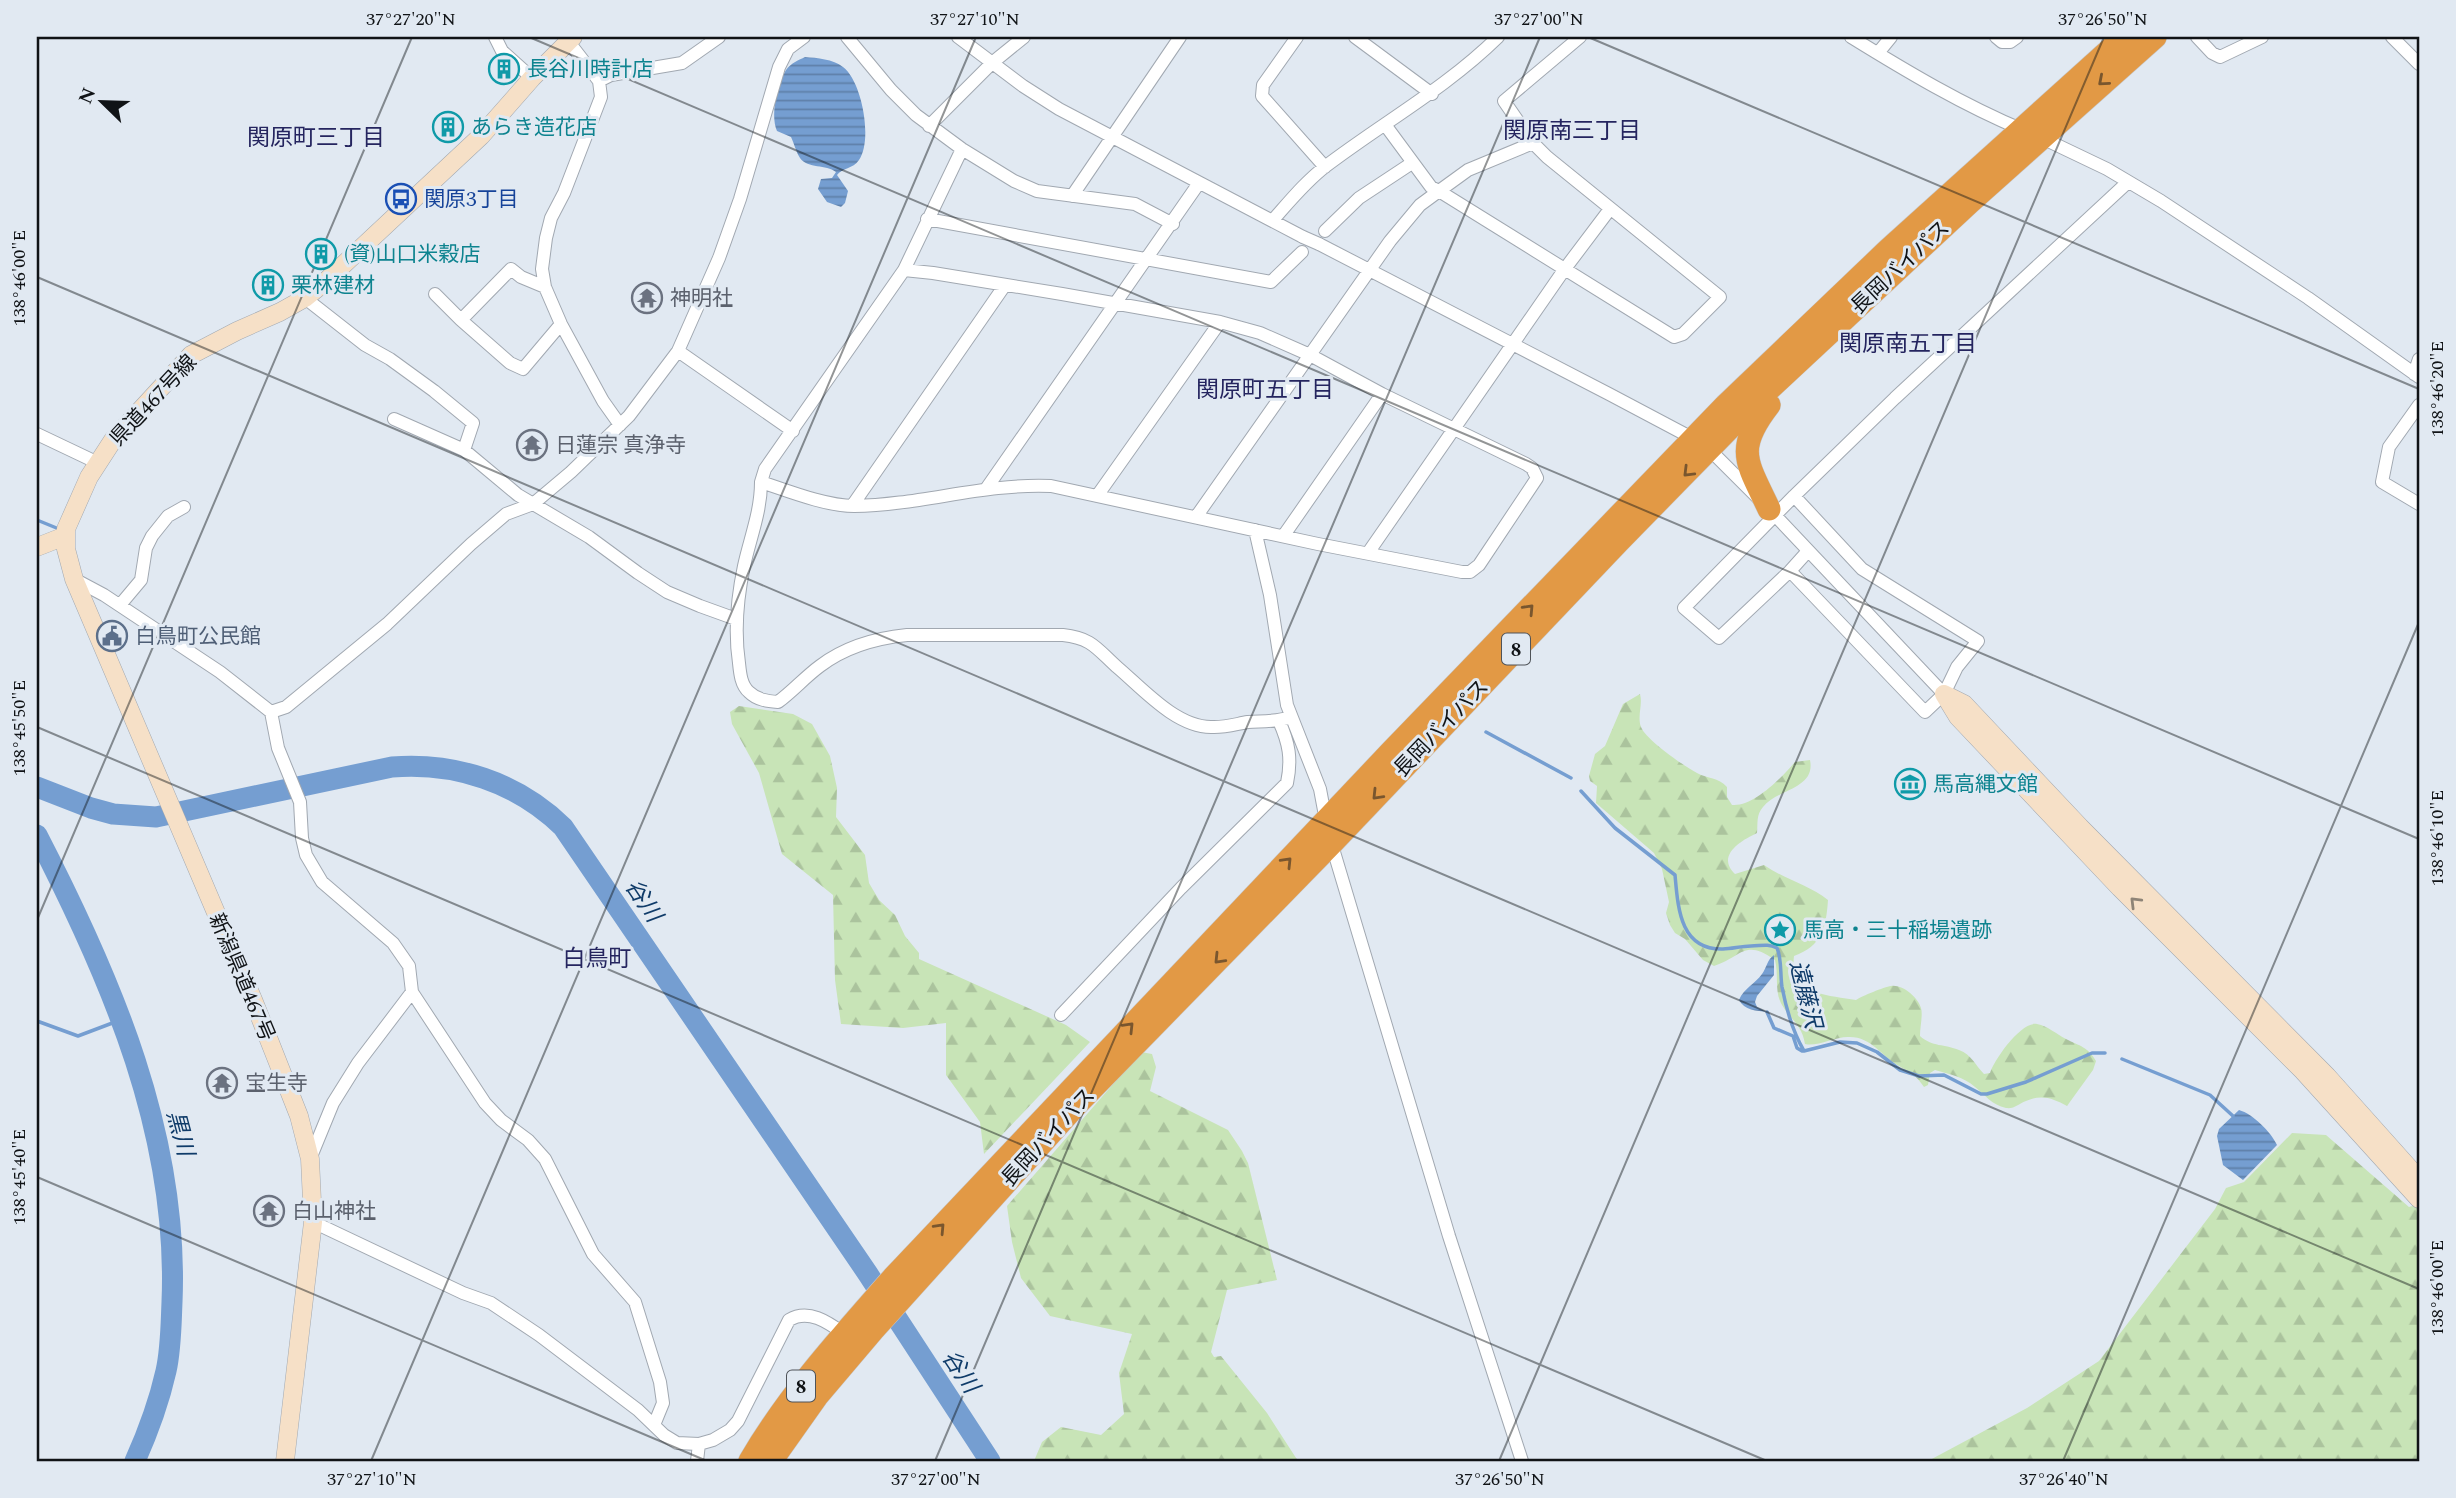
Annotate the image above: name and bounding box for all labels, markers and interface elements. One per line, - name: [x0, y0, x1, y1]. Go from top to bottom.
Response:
- text: 37°27'20"N: [366, 6, 456, 33]
- text: 37°27'10"N: [930, 6, 1020, 33]
- text: 37°27'00"N: [1494, 6, 1584, 33]
- text: 37°26'50"N: [2058, 6, 2148, 33]
- building icon: 長谷川時計店: [487, 52, 521, 86]
- place label: 長谷川時計店: [527, 54, 653, 86]
- north arrow: [66, 66, 136, 136]
- one-way arrow: [2098, 73, 2111, 85]
- text: N: [71, 83, 104, 109]
- building icon: あらき造花店: [431, 110, 465, 144]
- place label: あらき造花店: [471, 112, 597, 144]
- district label: 関原南三丁目: [1503, 114, 1641, 149]
- district label: 関原町三丁目: [247, 121, 385, 156]
- bus stop icon: 関原3丁目: [384, 182, 418, 216]
- place label: 関原3丁目: [424, 184, 519, 216]
- street label: 長岡バイパス: [1844, 213, 1958, 322]
- text: 138°46'00"E: [6, 230, 33, 326]
- building icon: (資)山口米穀店: [304, 237, 338, 271]
- place label: (資)山口米穀店: [344, 239, 481, 271]
- building icon: 栗林建材: [251, 268, 285, 302]
- place label: 栗林建材: [291, 270, 375, 302]
- temple icon: 神明社: [630, 281, 664, 315]
- place label: 神明社: [670, 283, 733, 315]
- district label: 関原南五丁目: [1839, 327, 1977, 362]
- text: 138°46'20"E: [2424, 341, 2451, 437]
- street label: 県道467号線: [103, 348, 205, 454]
- district label: 関原町五丁目: [1196, 373, 1334, 408]
- temple icon: 日蓮宗 真浄寺: [515, 428, 549, 462]
- place label: 日蓮宗 真浄寺: [555, 430, 686, 462]
- one-way arrow: [1683, 464, 1696, 477]
- one-way arrow: [1520, 604, 1533, 617]
- public building icon: 白鳥町公民館: [95, 619, 129, 653]
- place label: 白鳥町公民館: [135, 621, 261, 653]
- road number: 8: [1502, 634, 1530, 664]
- street label: 長岡バイパス: [1387, 672, 1497, 785]
- text: 138°45'50"E: [6, 680, 33, 776]
- museum icon: 馬高縄文館: [1893, 767, 1927, 801]
- place label: 馬高縄文館: [1933, 769, 2038, 801]
- one-way arrow: [1373, 787, 1386, 800]
- text: 138°46'10"E: [2424, 790, 2451, 886]
- one-way arrow: [1278, 858, 1291, 871]
- water label: 谷川: [615, 872, 672, 932]
- one-way arrow: [2130, 898, 2143, 911]
- street label: 新潟県道467号: [200, 908, 282, 1046]
- place icon: 馬高・三十稲場遺跡: [1763, 913, 1797, 947]
- place label: 馬高・三十稲場遺跡: [1803, 915, 1992, 947]
- district label: 白鳥町: [563, 942, 632, 977]
- one-way arrow: [1215, 950, 1228, 963]
- water label: 遠藤沢: [1779, 957, 1831, 1035]
- one-way arrow: [1121, 1022, 1134, 1035]
- temple icon: 宝生寺: [205, 1066, 239, 1100]
- place label: 宝生寺: [245, 1068, 308, 1100]
- street label: 長岡バイパス: [994, 1081, 1103, 1195]
- water label: 黒川: [157, 1107, 203, 1163]
- text: 138°45'40"E: [6, 1129, 33, 1225]
- temple icon: 白山神社: [252, 1194, 286, 1228]
- place label: 白山神社: [292, 1196, 376, 1228]
- one-way arrow: [931, 1223, 944, 1236]
- text: 138°46'00"E: [2424, 1240, 2451, 1336]
- water label: 谷川: [932, 1343, 989, 1403]
- road number: 8: [787, 1370, 815, 1402]
- text: 37°27'10"N: [327, 1466, 417, 1493]
- text: 37°27'00"N: [891, 1466, 981, 1493]
- text: 37°26'50"N: [1455, 1466, 1545, 1493]
- text: 37°26'40"N: [2019, 1466, 2109, 1493]

